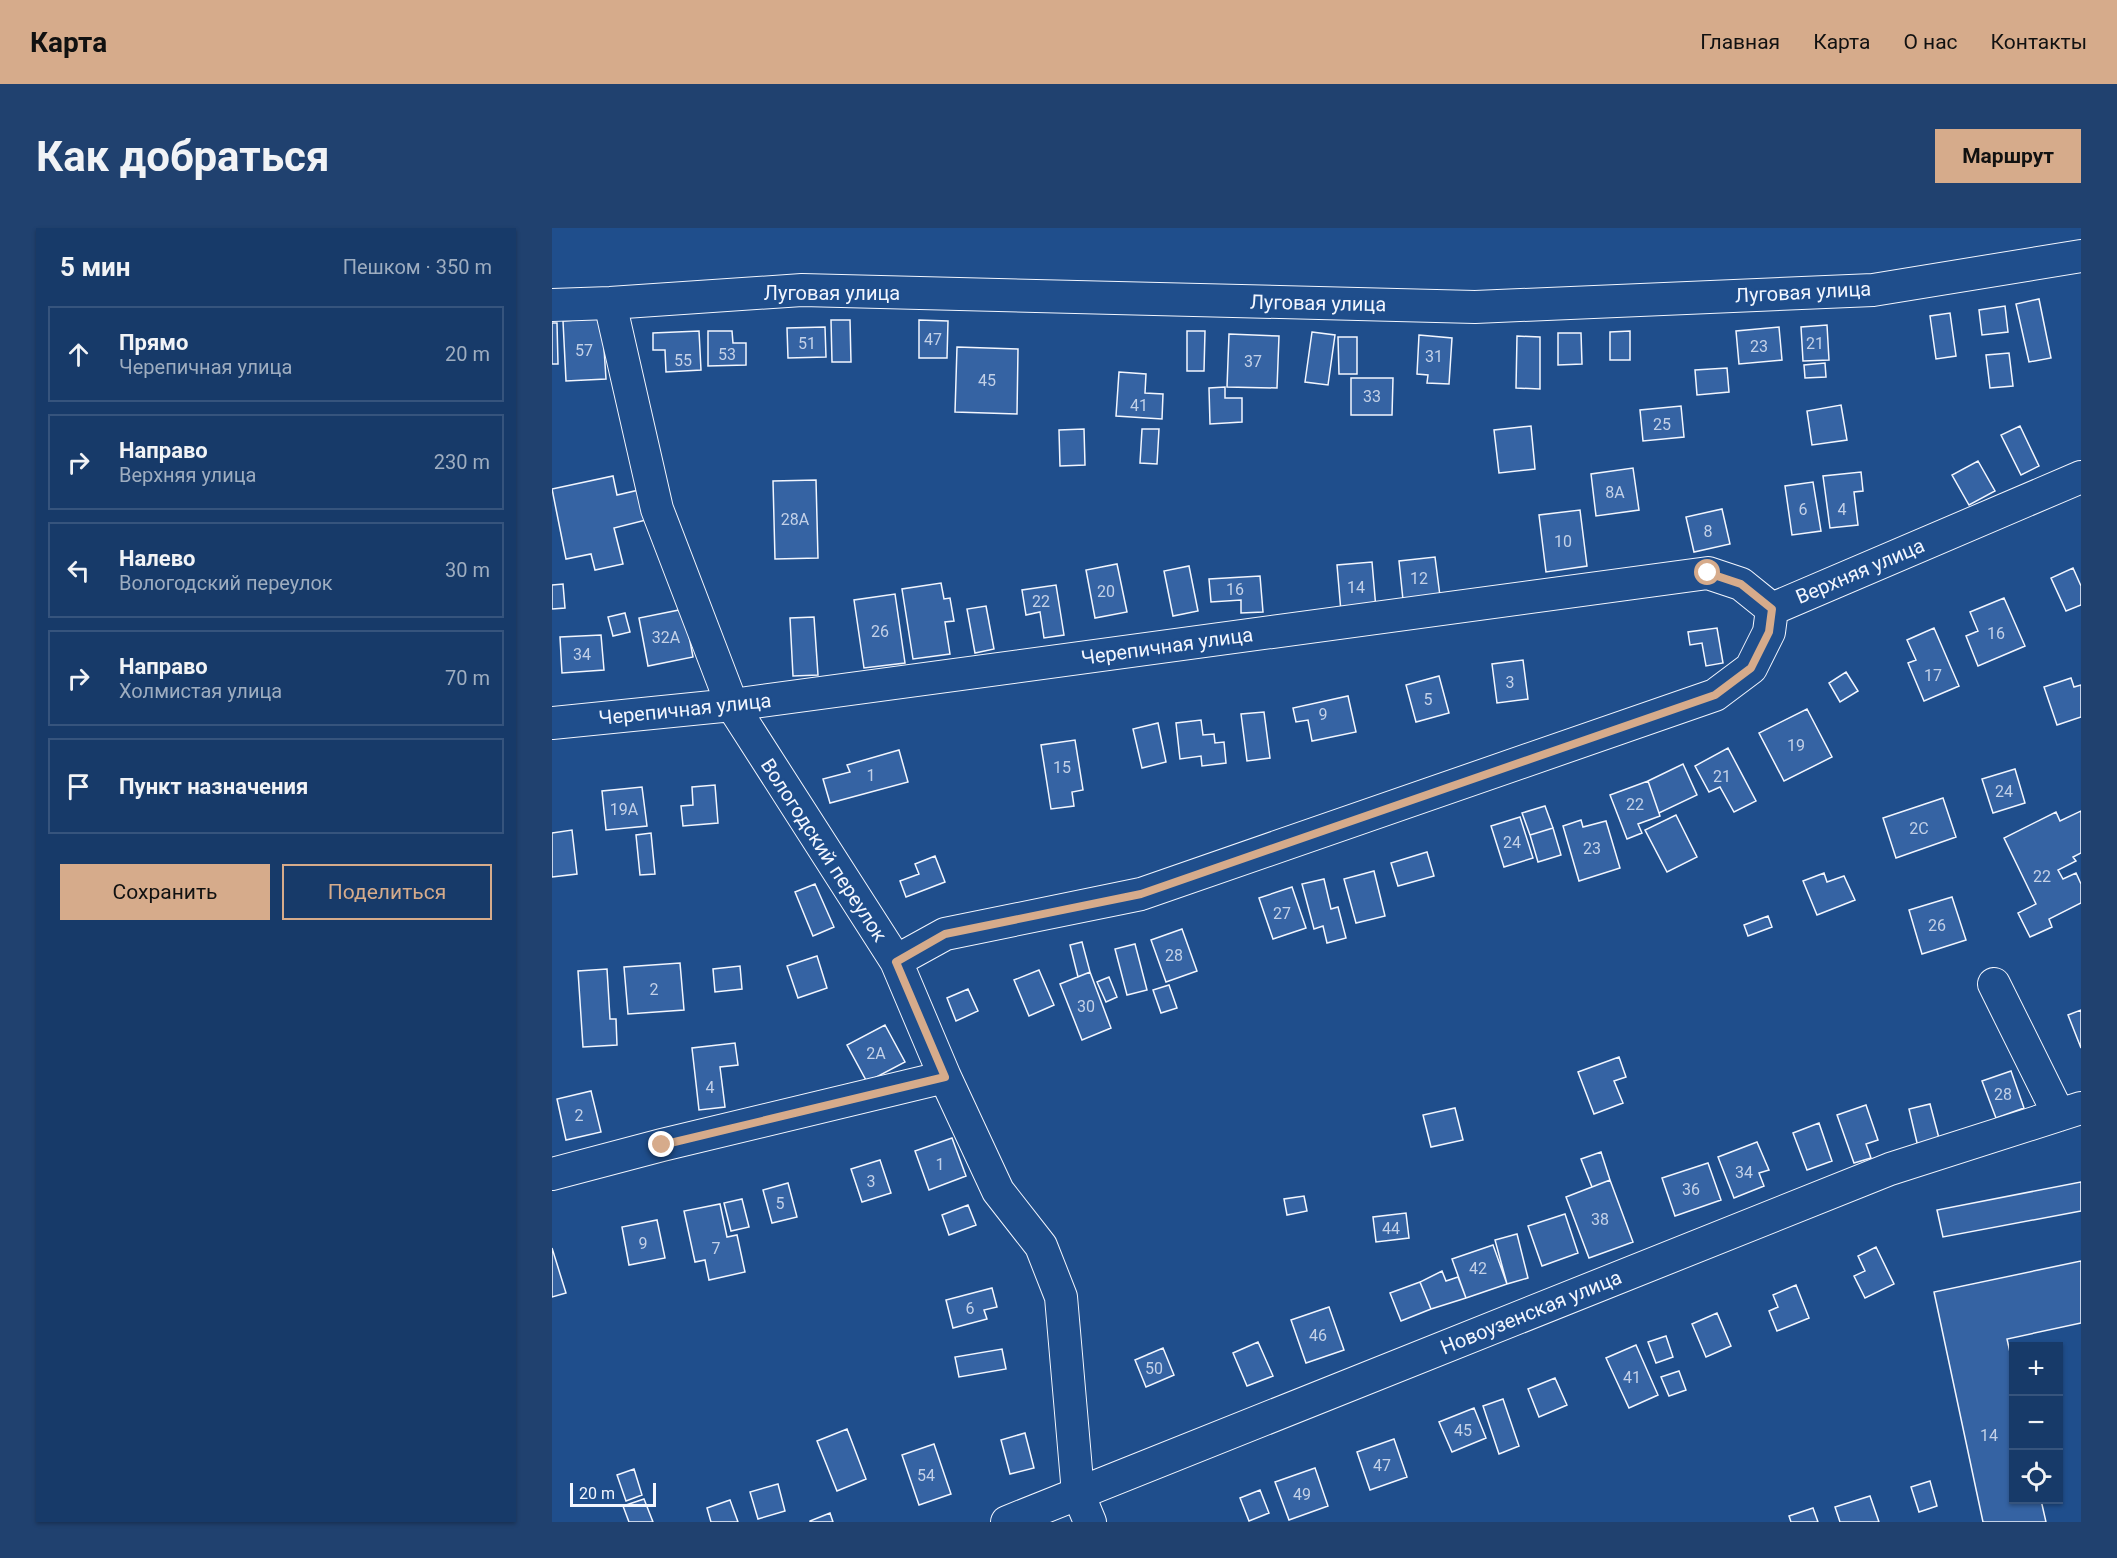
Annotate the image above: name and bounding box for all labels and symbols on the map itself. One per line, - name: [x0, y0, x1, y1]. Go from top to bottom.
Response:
- street label: Луговая улица: [1734, 276, 1872, 308]
- street label: Луговая улица: [764, 281, 900, 305]
- street label: Луговая улица: [1250, 290, 1386, 316]
- house number: 47: [924, 330, 942, 349]
- house number: 51: [798, 334, 816, 353]
- house number: 21: [1806, 334, 1824, 353]
- house number: 23: [1750, 337, 1768, 356]
- house number: 57: [575, 341, 593, 360]
- house number: 53: [718, 345, 736, 364]
- house number: 31: [1425, 347, 1443, 366]
- house number: 55: [674, 351, 692, 370]
- house number: 37: [1244, 352, 1262, 371]
- house number: 45: [978, 371, 996, 390]
- house number: 33: [1363, 387, 1381, 406]
- house number: 41: [1130, 396, 1148, 415]
- house number: 25: [1653, 415, 1671, 434]
- house number: 8А: [1605, 483, 1625, 502]
- house number: 6: [1799, 500, 1808, 519]
- house number: 4: [1838, 500, 1847, 519]
- house number: 28А: [781, 510, 810, 529]
- house number: 8: [1704, 522, 1713, 541]
- house number: 10: [1554, 532, 1572, 551]
- street label: Верхняя улица: [1792, 533, 1928, 609]
- route start: [1694, 559, 1720, 585]
- house number: 12: [1410, 569, 1428, 588]
- house number: 14: [1347, 578, 1365, 597]
- house number: 16: [1226, 580, 1244, 599]
- house number: 20: [1097, 582, 1115, 601]
- house number: 22: [1032, 592, 1050, 611]
- house number: 26: [871, 622, 889, 641]
- street label: Черепичная улица: [1079, 622, 1255, 670]
- house number: 16: [1987, 624, 2005, 643]
- house number: 32А: [652, 628, 681, 647]
- house number: 34: [573, 645, 591, 664]
- house number: 17: [1924, 666, 1942, 685]
- house number: 3: [1506, 673, 1515, 692]
- street label: Черепичная улица: [598, 688, 772, 730]
- house number: 5: [1424, 690, 1433, 709]
- house number: 9: [1319, 705, 1328, 724]
- house number: 19: [1787, 736, 1805, 755]
- street label: Вологодский переулок: [756, 754, 892, 946]
- house number: 15: [1053, 758, 1071, 777]
- house number: 1: [867, 766, 876, 785]
- house number: 21: [1713, 767, 1731, 786]
- house number: 24: [1995, 782, 2013, 801]
- house number: 22: [1626, 795, 1644, 814]
- house number: 19А: [610, 800, 639, 819]
- house number: 2С: [1909, 819, 1929, 838]
- house number: 24: [1503, 833, 1521, 852]
- house number: 23: [1583, 839, 1601, 858]
- house number: 22: [2033, 867, 2051, 886]
- house number: 27: [1273, 904, 1291, 923]
- house number: 26: [1928, 916, 1946, 935]
- house number: 28: [1165, 946, 1183, 965]
- house number: 2: [650, 980, 659, 999]
- house number: 30: [1077, 997, 1095, 1016]
- house number: 2А: [866, 1044, 886, 1063]
- house number: 4: [706, 1078, 715, 1097]
- house number: 28: [1994, 1085, 2012, 1104]
- house number: 2: [575, 1106, 584, 1125]
- route end: [648, 1131, 674, 1157]
- house number: 1: [936, 1155, 945, 1174]
- house number: 34: [1735, 1163, 1753, 1182]
- house number: 3: [867, 1172, 876, 1191]
- house number: 36: [1682, 1180, 1700, 1199]
- house number: 5: [776, 1194, 785, 1213]
- house number: 38: [1591, 1210, 1609, 1229]
- house number: 44: [1382, 1219, 1400, 1238]
- house number: 9: [639, 1234, 648, 1253]
- house number: 7: [712, 1239, 721, 1258]
- house number: 42: [1469, 1259, 1487, 1278]
- street label: Новоузенская улица: [1437, 1265, 1625, 1359]
- house number: 6: [966, 1299, 975, 1318]
- house number: 46: [1309, 1326, 1327, 1345]
- house number: 50: [1145, 1359, 1163, 1378]
- house number: 41: [1623, 1368, 1641, 1387]
- house number: 45: [1454, 1421, 1472, 1440]
- house number: 14: [1980, 1426, 1998, 1445]
- house number: 47: [1373, 1456, 1391, 1475]
- house number: 54: [917, 1466, 935, 1485]
- scale bar: [570, 1480, 656, 1508]
- house number: 49: [1293, 1485, 1311, 1504]

